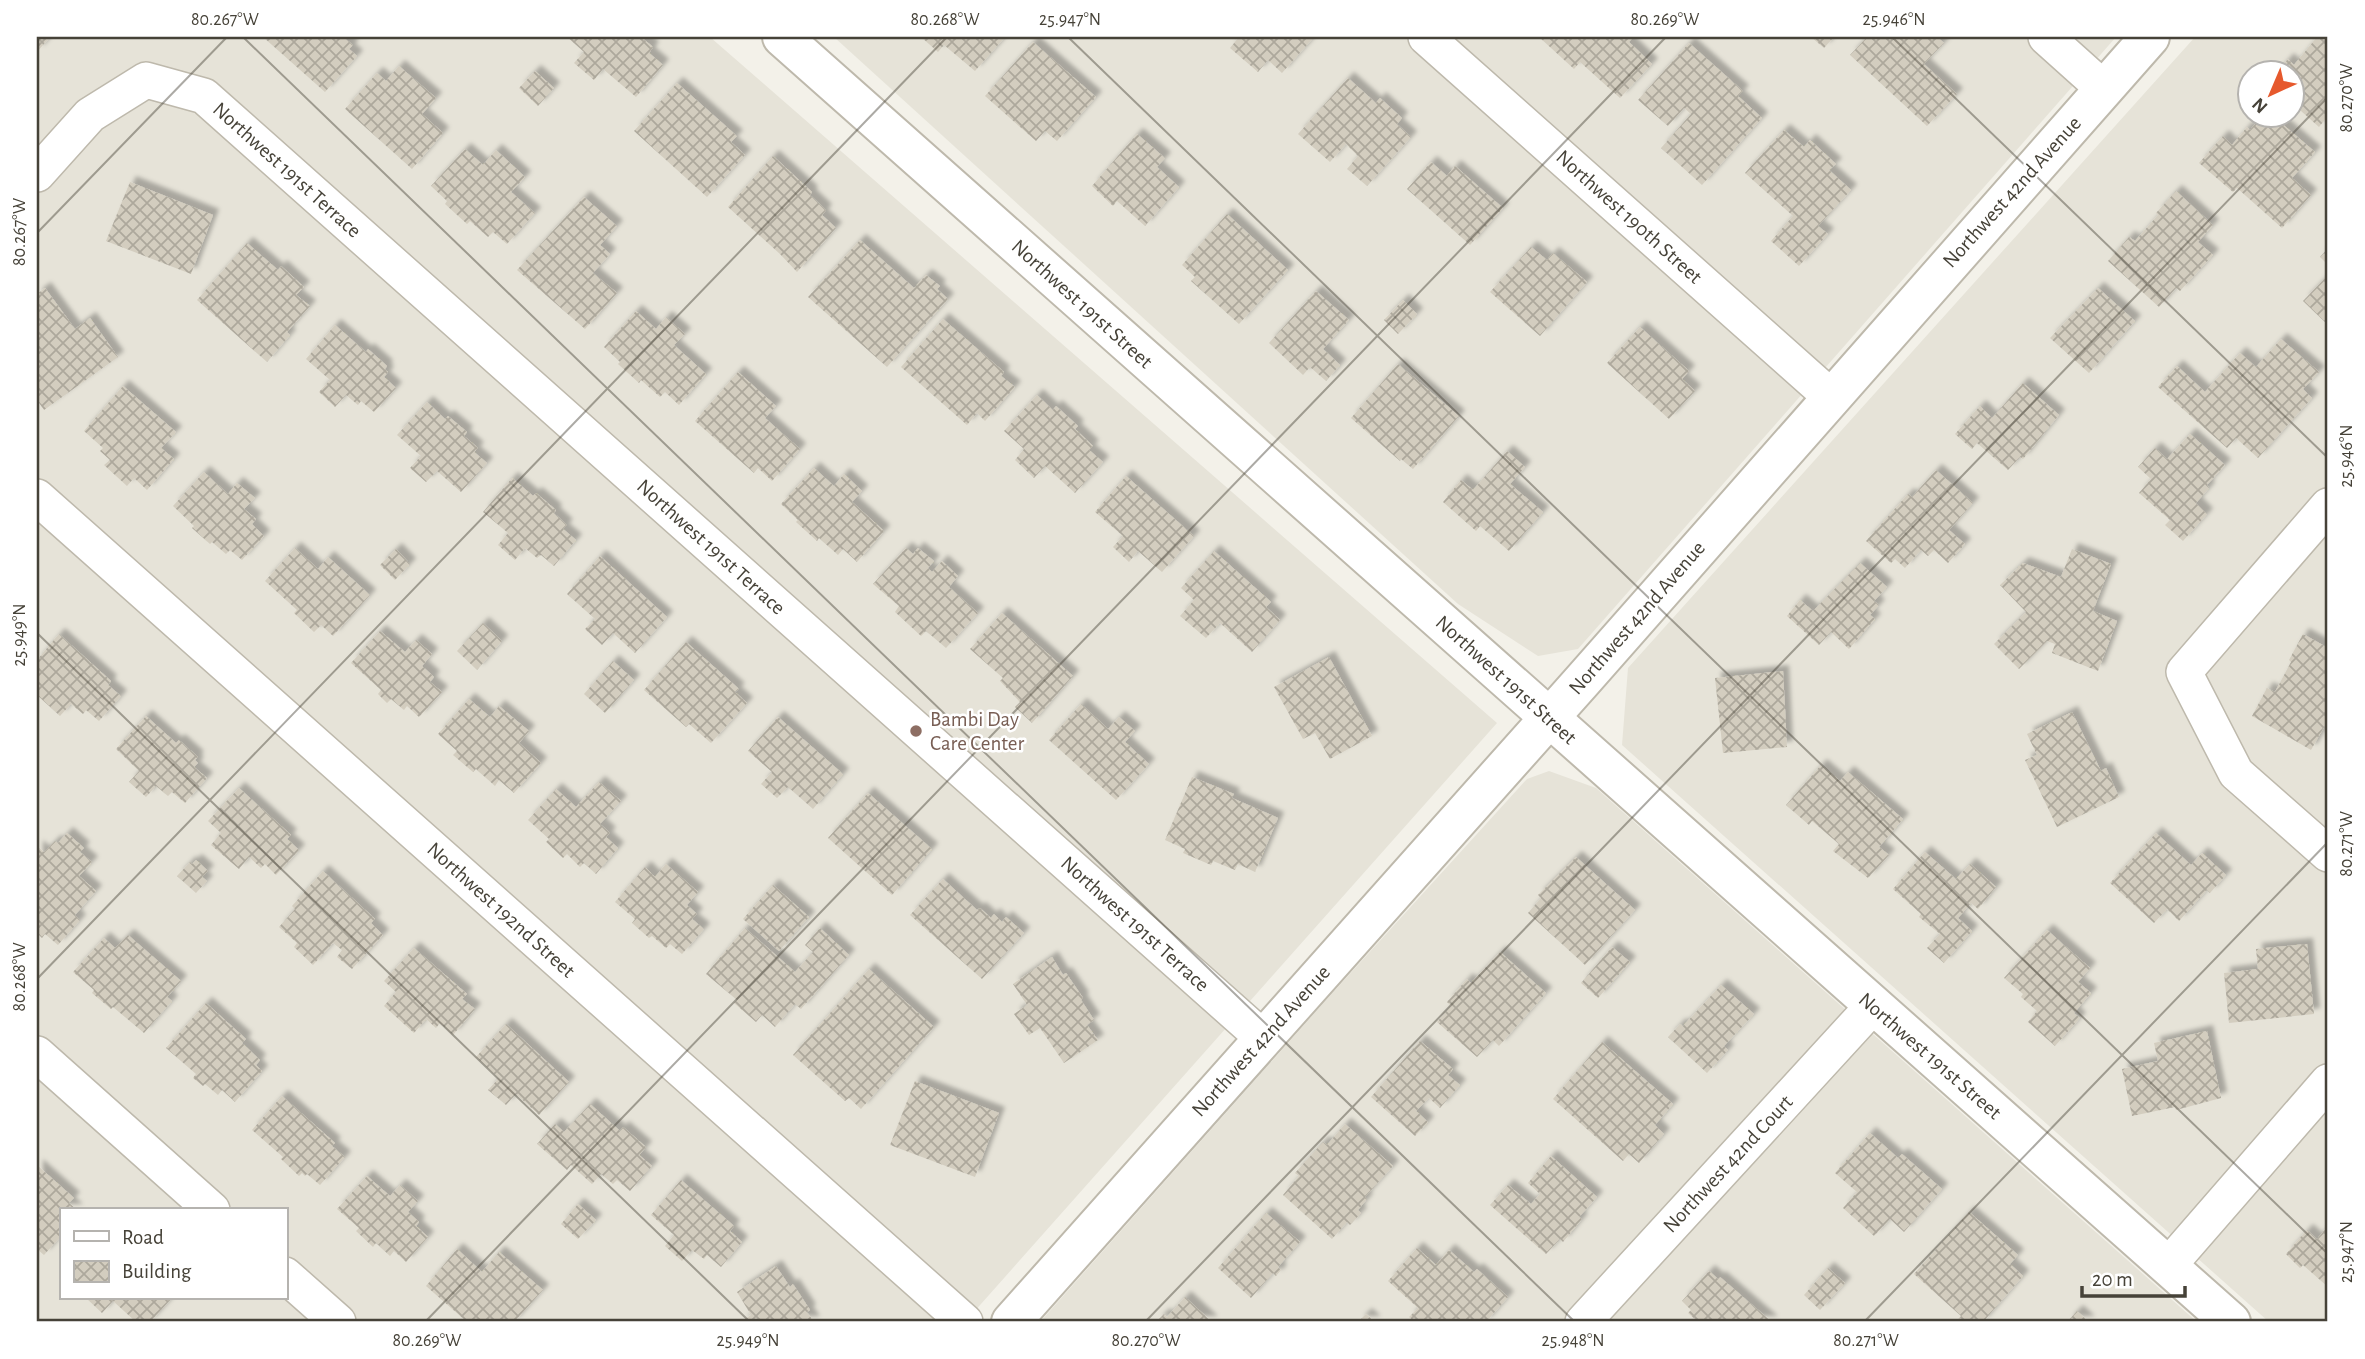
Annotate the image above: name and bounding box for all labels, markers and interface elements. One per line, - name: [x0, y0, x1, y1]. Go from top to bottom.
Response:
- text: 80.267°W: [191, 11, 259, 29]
- text: 80.268°W: [911, 11, 979, 29]
- text: 25.947°N: [1039, 11, 1101, 29]
- text: 80.269°W: [1631, 11, 1699, 29]
- text: 25.946°N: [1863, 11, 1925, 29]
- north arrow: [2236, 60, 2306, 130]
- text: 80.270°W: [2338, 64, 2356, 132]
- text: N: [2249, 94, 2272, 117]
- street label: Northwest 191st Terrace: [209, 98, 365, 242]
- street label: Northwest 42nd Avenue: [1939, 112, 2085, 272]
- street label: Northwest 190th Street: [1552, 146, 1706, 288]
- text: 80.267°W: [11, 198, 29, 266]
- street label: Northwest 191st Street: [1008, 236, 1157, 373]
- text: 25.946°N: [2338, 425, 2356, 487]
- street label: Northwest 191st Terrace: [633, 475, 789, 619]
- street label: Northwest 42nd Avenue: [1565, 537, 1709, 699]
- text: 25.949°N: [11, 604, 29, 666]
- street label: Northwest 191st Street: [1432, 612, 1581, 749]
- place label: Bambi Day Care Center: [930, 709, 1024, 754]
- marker: Bambi Day Care Center: [908, 723, 924, 739]
- text: 80.271°W: [2338, 811, 2356, 877]
- street label: Northwest 192nd Street: [423, 838, 579, 982]
- street label: Northwest 191st Terrace: [1057, 852, 1213, 996]
- text: 80.268°W: [11, 943, 29, 1011]
- street label: Northwest 42nd Avenue: [1188, 961, 1334, 1121]
- street label: Northwest 191st Street: [1855, 989, 2005, 1124]
- street label: Northwest 42nd Court: [1659, 1091, 1797, 1237]
- legend: [60, 1208, 287, 1300]
- text: 25.947°N: [2338, 1221, 2356, 1283]
- text: Road: [122, 1227, 164, 1248]
- scale bar: [2082, 1254, 2185, 1298]
- text: Building: [122, 1261, 192, 1282]
- text: 20 m: [2092, 1269, 2133, 1290]
- text: 80.269°W: [393, 1332, 461, 1350]
- text: 25.949°N: [717, 1332, 779, 1350]
- text: 80.270°W: [1112, 1332, 1180, 1350]
- text: 25.948°N: [1541, 1332, 1605, 1350]
- text: 80.271°W: [1833, 1332, 1899, 1350]

